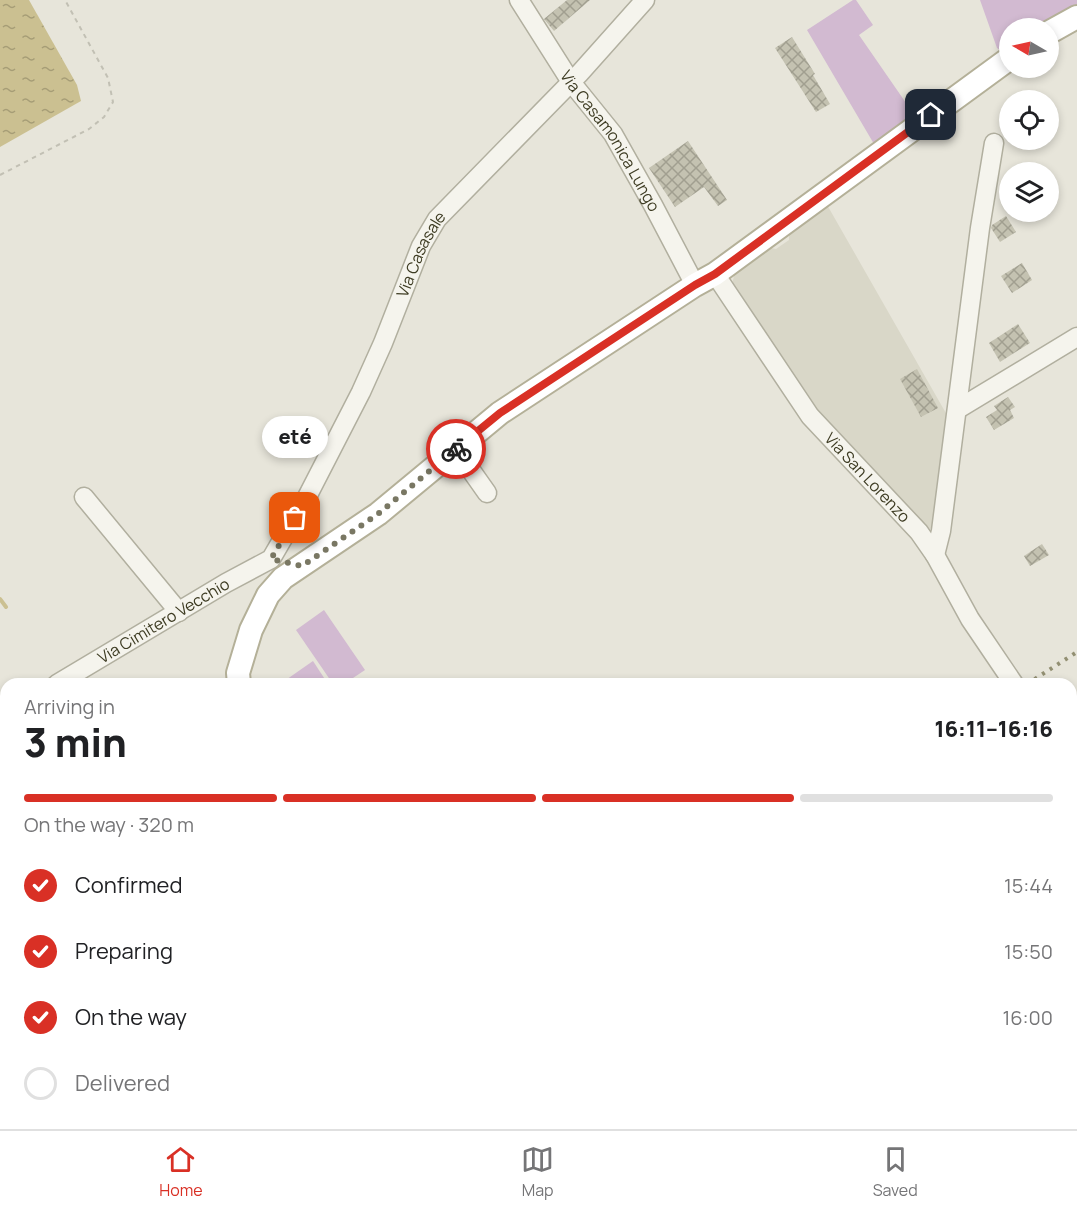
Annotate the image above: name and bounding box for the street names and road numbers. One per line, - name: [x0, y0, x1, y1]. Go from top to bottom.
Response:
- street label: Via Casamonica Lungo: [555, 66, 665, 215]
- street label: Via Casasale: [391, 206, 450, 300]
- street label: Via San Lorenzo: [820, 428, 915, 527]
- street label: Via Cimitero Vecchio: [94, 573, 233, 668]

